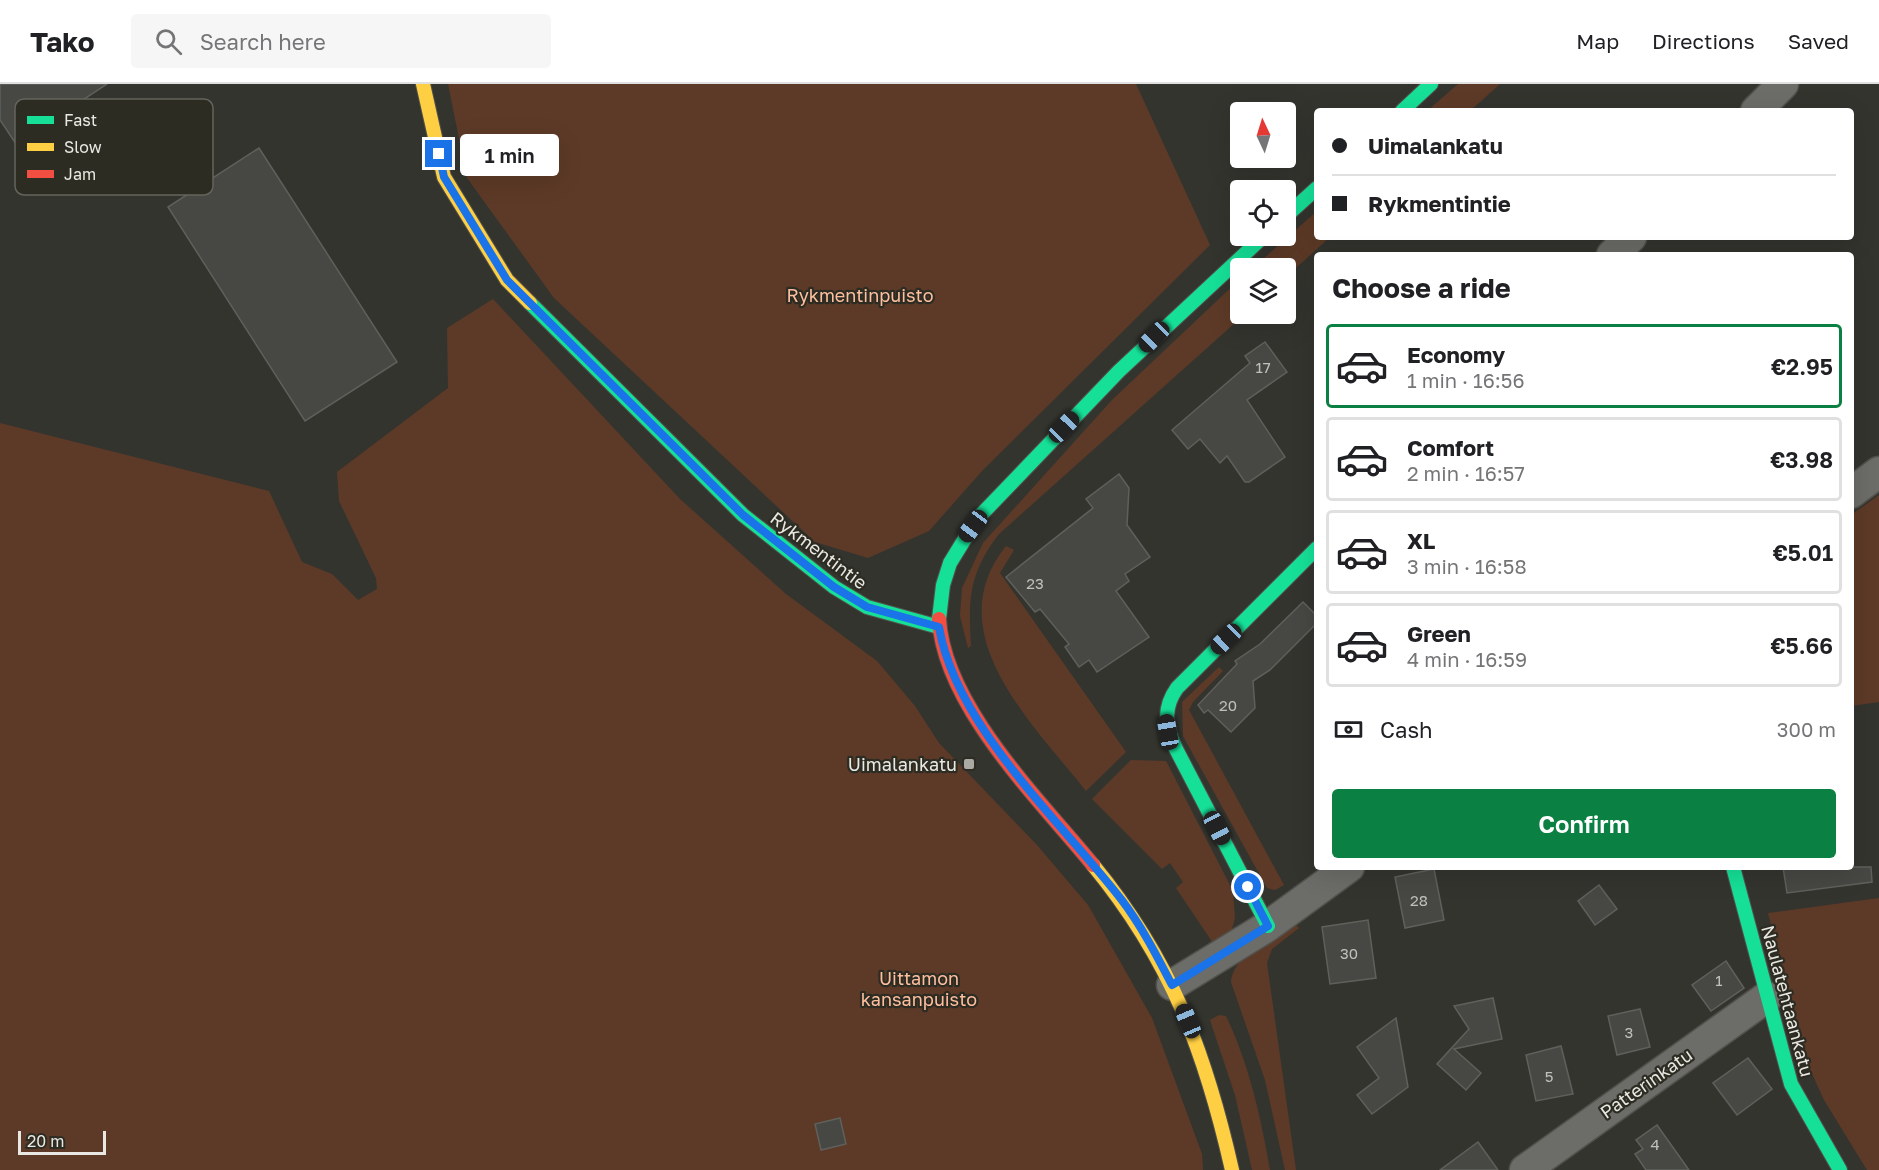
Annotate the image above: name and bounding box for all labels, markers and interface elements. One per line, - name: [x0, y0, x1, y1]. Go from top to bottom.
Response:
- search box: [131, 14, 551, 68]
- text: Tako: [30, 25, 95, 58]
- icon: search: [152, 25, 185, 58]
- text: Search here: [200, 28, 326, 55]
- text: Map: [1576, 28, 1619, 54]
- text: Directions: [1652, 28, 1755, 54]
- text: Saved: [1788, 28, 1849, 54]
- legend: [15, 99, 213, 195]
- north arrow: [1230, 102, 1296, 168]
- map controls: [1230, 102, 1296, 324]
- text: Fast: [64, 110, 97, 130]
- text: Uimalankatu: [1368, 132, 1503, 159]
- callout: 1 min: [460, 133, 559, 175]
- text: Slow: [64, 137, 102, 157]
- route end: [425, 140, 452, 167]
- text: 1 min: [484, 143, 535, 167]
- text: Jam: [64, 164, 96, 184]
- button: locate: [1230, 180, 1296, 246]
- text: Rykmentintie: [1368, 190, 1511, 217]
- button: layers: [1230, 258, 1296, 324]
- text: Choose a ride: [1332, 272, 1511, 304]
- park label: Rykmentinpuisto: [786, 284, 934, 306]
- car: [1135, 318, 1173, 356]
- icon: car: [1335, 339, 1389, 393]
- text: Economy: [1407, 341, 1505, 368]
- text: €2.95: [1771, 353, 1833, 380]
- house number: 17: [1255, 358, 1271, 376]
- text: 1 min · 16:56: [1407, 368, 1525, 392]
- car: [1045, 408, 1083, 446]
- icon: car: [1335, 432, 1389, 486]
- text: Comfort: [1407, 434, 1494, 461]
- text: €3.98: [1770, 446, 1833, 473]
- text: 2 min · 16:57: [1407, 461, 1525, 485]
- car: [955, 506, 991, 546]
- street label: Rykmentintie: [766, 507, 872, 593]
- icon: car: [1335, 525, 1389, 579]
- text: XL: [1407, 527, 1435, 554]
- text: €5.01: [1773, 539, 1833, 566]
- text: 3 min · 16:58: [1407, 554, 1527, 578]
- house number: 23: [1026, 574, 1044, 592]
- icon: car: [1335, 618, 1389, 672]
- car: [1207, 620, 1245, 658]
- text: Green: [1407, 620, 1471, 647]
- text: €5.66: [1770, 632, 1833, 659]
- text: 4 min · 16:59: [1407, 647, 1527, 671]
- house number: 20: [1219, 696, 1237, 714]
- car: [1156, 713, 1180, 751]
- icon: cash: [1332, 713, 1365, 746]
- text: Cash: [1380, 716, 1433, 743]
- text: 300 m: [1777, 717, 1836, 741]
- place label: Uimalankatu: [848, 753, 957, 775]
- marker: Uimalankatu: [962, 757, 976, 771]
- button: Confirm: [1332, 789, 1836, 858]
- car: [1201, 808, 1233, 848]
- route start: [1234, 873, 1261, 900]
- house number: 28: [1410, 891, 1428, 909]
- street label: Naulatehtaankatu: [1757, 923, 1819, 1079]
- house number: 30: [1340, 944, 1358, 962]
- park label: Uittamon kansanpuisto: [861, 967, 977, 1010]
- house number: 1: [1715, 971, 1723, 989]
- car: [1173, 1001, 1203, 1041]
- house number: 3: [1625, 1023, 1633, 1041]
- street label: Patterinkatu: [1596, 1043, 1696, 1123]
- house number: 5: [1545, 1067, 1553, 1085]
- scale bar: [18, 1128, 106, 1156]
- text: 20 m: [27, 1131, 64, 1151]
- house number: 4: [1650, 1135, 1660, 1153]

